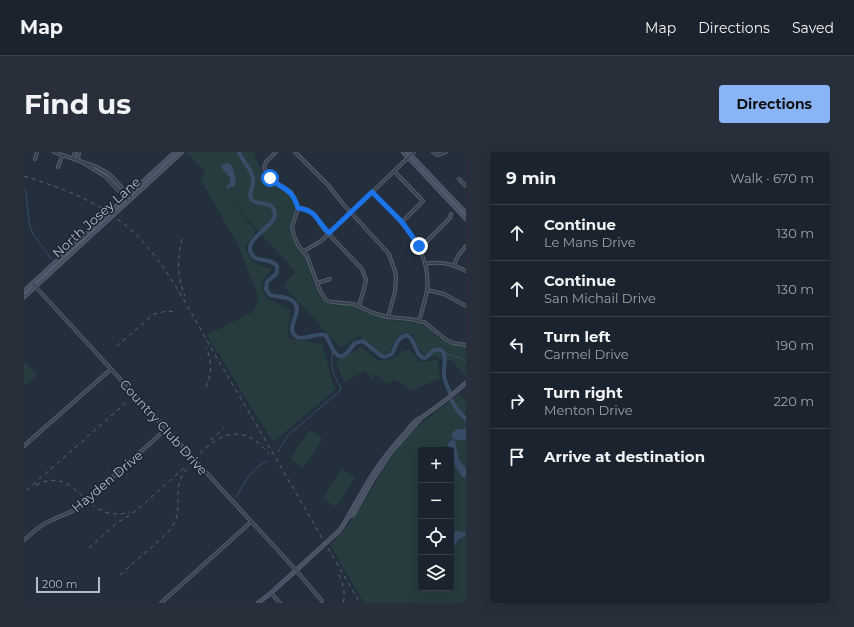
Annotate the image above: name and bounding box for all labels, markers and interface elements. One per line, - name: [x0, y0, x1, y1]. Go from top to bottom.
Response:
- text: Map: [20, 16, 63, 39]
- text: Map: [645, 19, 676, 37]
- text: Directions: [698, 19, 770, 37]
- text: Saved: [792, 19, 834, 37]
- button: Directions: [719, 85, 830, 123]
- text: Find us: [24, 87, 131, 121]
- text: 9 min: [506, 168, 556, 188]
- route start: [261, 169, 279, 187]
- text: Walk · 670 m: [730, 170, 814, 186]
- street label: North Josey Lane: [49, 173, 143, 261]
- text: Continue: [544, 215, 616, 234]
- icon: ahead: [506, 222, 528, 244]
- text: 130 m: [776, 225, 814, 241]
- text: Le Mans Drive: [544, 234, 636, 250]
- route end: [410, 237, 428, 255]
- text: Continue: [544, 271, 616, 290]
- icon: ahead: [506, 278, 528, 300]
- text: 130 m: [776, 281, 814, 297]
- text: San Michail Drive: [544, 290, 656, 306]
- text: Turn left: [544, 327, 611, 346]
- icon: left: [506, 334, 528, 356]
- text: 190 m: [776, 337, 814, 353]
- text: Carmel Drive: [544, 346, 629, 362]
- street label: Country Club Drive: [117, 376, 211, 478]
- text: Turn right: [544, 383, 623, 402]
- icon: right: [506, 390, 528, 412]
- text: 220 m: [773, 393, 814, 409]
- text: Menton Drive: [544, 402, 632, 418]
- icon: arrive: [506, 446, 528, 468]
- street label: Hayden Drive: [68, 447, 146, 515]
- map controls: [418, 447, 454, 591]
- button: +: [418, 447, 454, 483]
- text: Arrive at destination: [544, 447, 705, 466]
- button: −: [418, 483, 454, 519]
- button: locate: [418, 519, 454, 555]
- button: layers: [418, 555, 454, 591]
- scale bar: [36, 575, 100, 594]
- text: 200 m: [42, 577, 77, 591]

